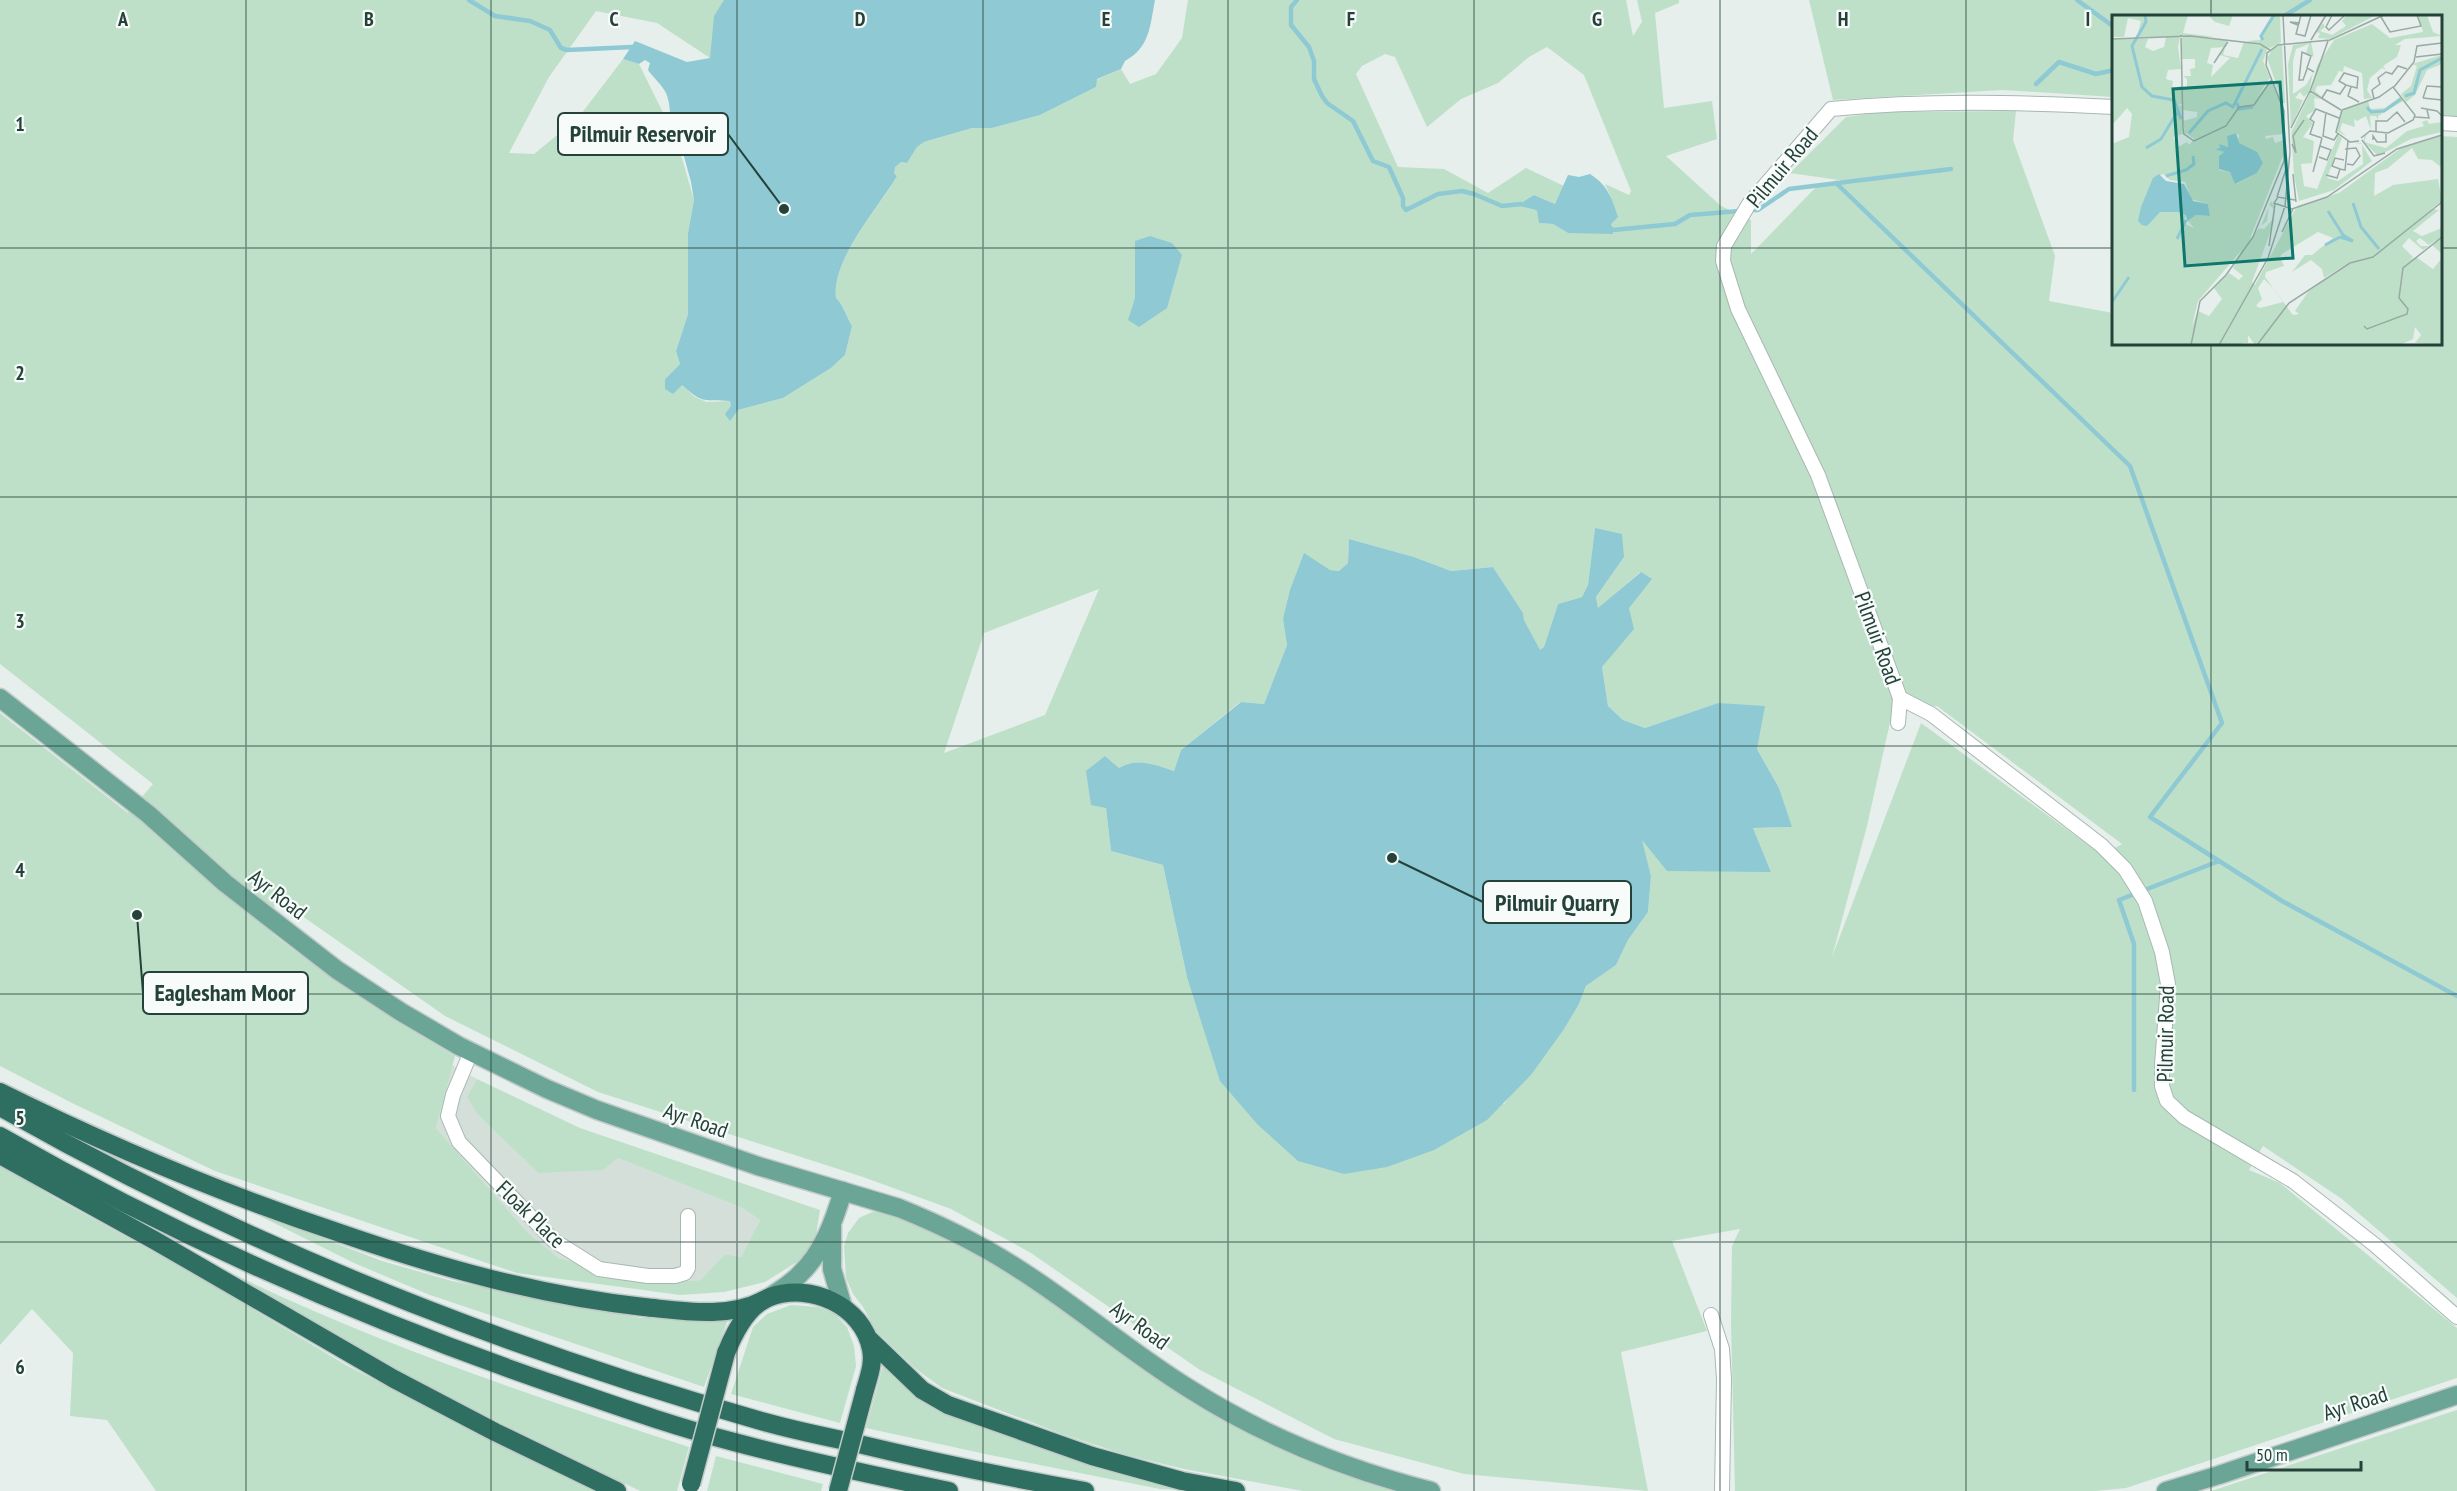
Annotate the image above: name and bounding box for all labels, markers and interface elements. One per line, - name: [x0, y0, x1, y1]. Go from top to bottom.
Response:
- text: A: [117, 6, 129, 32]
- text: B: [364, 6, 374, 32]
- text: C: [609, 6, 619, 32]
- text: D: [855, 6, 866, 32]
- text: E: [1102, 6, 1110, 32]
- text: F: [1347, 6, 1355, 32]
- text: G: [1592, 6, 1602, 32]
- text: H: [1838, 6, 1848, 32]
- text: I: [2086, 6, 2090, 32]
- inset map: [2112, 15, 2442, 345]
- text: 1: [15, 111, 25, 137]
- callout: Pilmuir Reservoir: [558, 113, 728, 155]
- text: Pilmuir Reservoir: [570, 118, 717, 149]
- street label: Pilmuir Road: [1740, 121, 1824, 213]
- text: 2: [15, 360, 25, 386]
- street label: Pilmuir Road: [1848, 588, 1908, 688]
- text: 3: [15, 608, 25, 634]
- text: 4: [15, 857, 25, 883]
- street label: Ayr Road: [243, 863, 313, 925]
- callout: Pilmuir Quarry: [1483, 881, 1631, 923]
- text: Pilmuir Quarry: [1495, 887, 1619, 918]
- callout: Eaglesham Moor: [143, 972, 308, 1014]
- text: Eaglesham Moor: [154, 977, 297, 1008]
- street label: Pilmuir Road: [2150, 985, 2180, 1083]
- street label: Ayr Road: [660, 1096, 732, 1144]
- text: 5: [15, 1105, 25, 1131]
- street label: Floak Place: [490, 1174, 572, 1254]
- street label: Ayr Road: [1105, 1294, 1175, 1356]
- text: 6: [15, 1354, 25, 1380]
- street label: Ayr Road: [2319, 1379, 2391, 1427]
- scale bar: [2247, 1434, 2361, 1472]
- text: 50 m: [2256, 1443, 2288, 1466]

